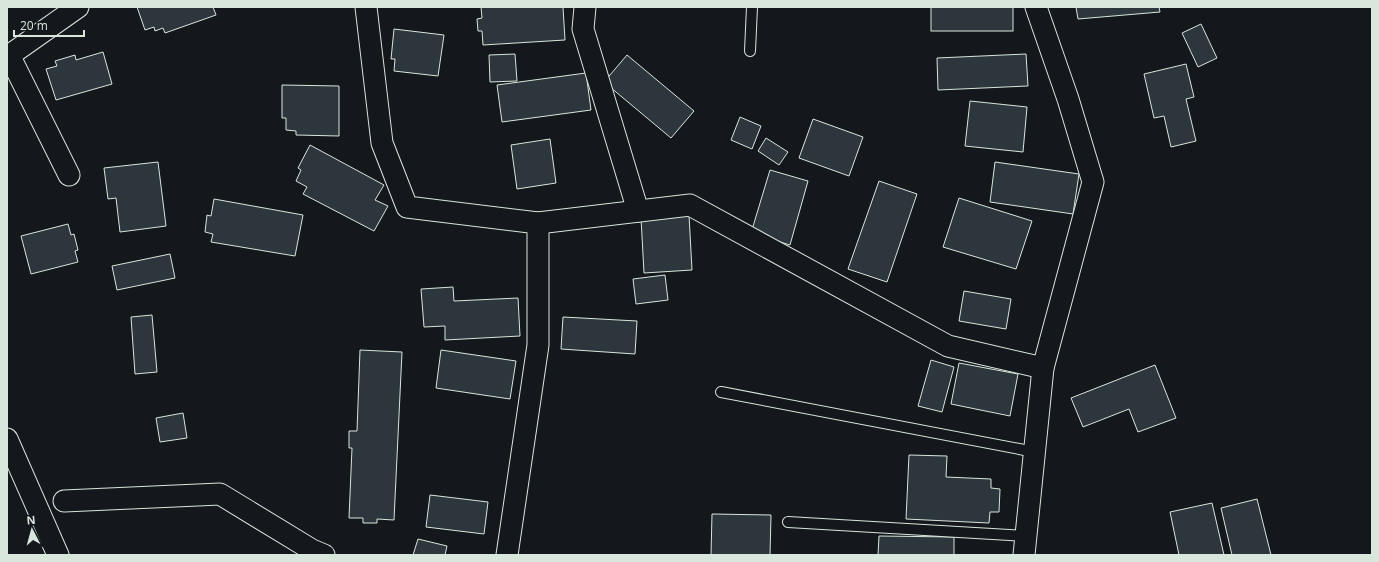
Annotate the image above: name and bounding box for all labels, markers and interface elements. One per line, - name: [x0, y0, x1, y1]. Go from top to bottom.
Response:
- scale bar: [14, 12, 84, 38]
- text: 20 m: [20, 17, 48, 34]
- north arrow: [12, 510, 52, 550]
- text: N: [26, 512, 36, 527]

